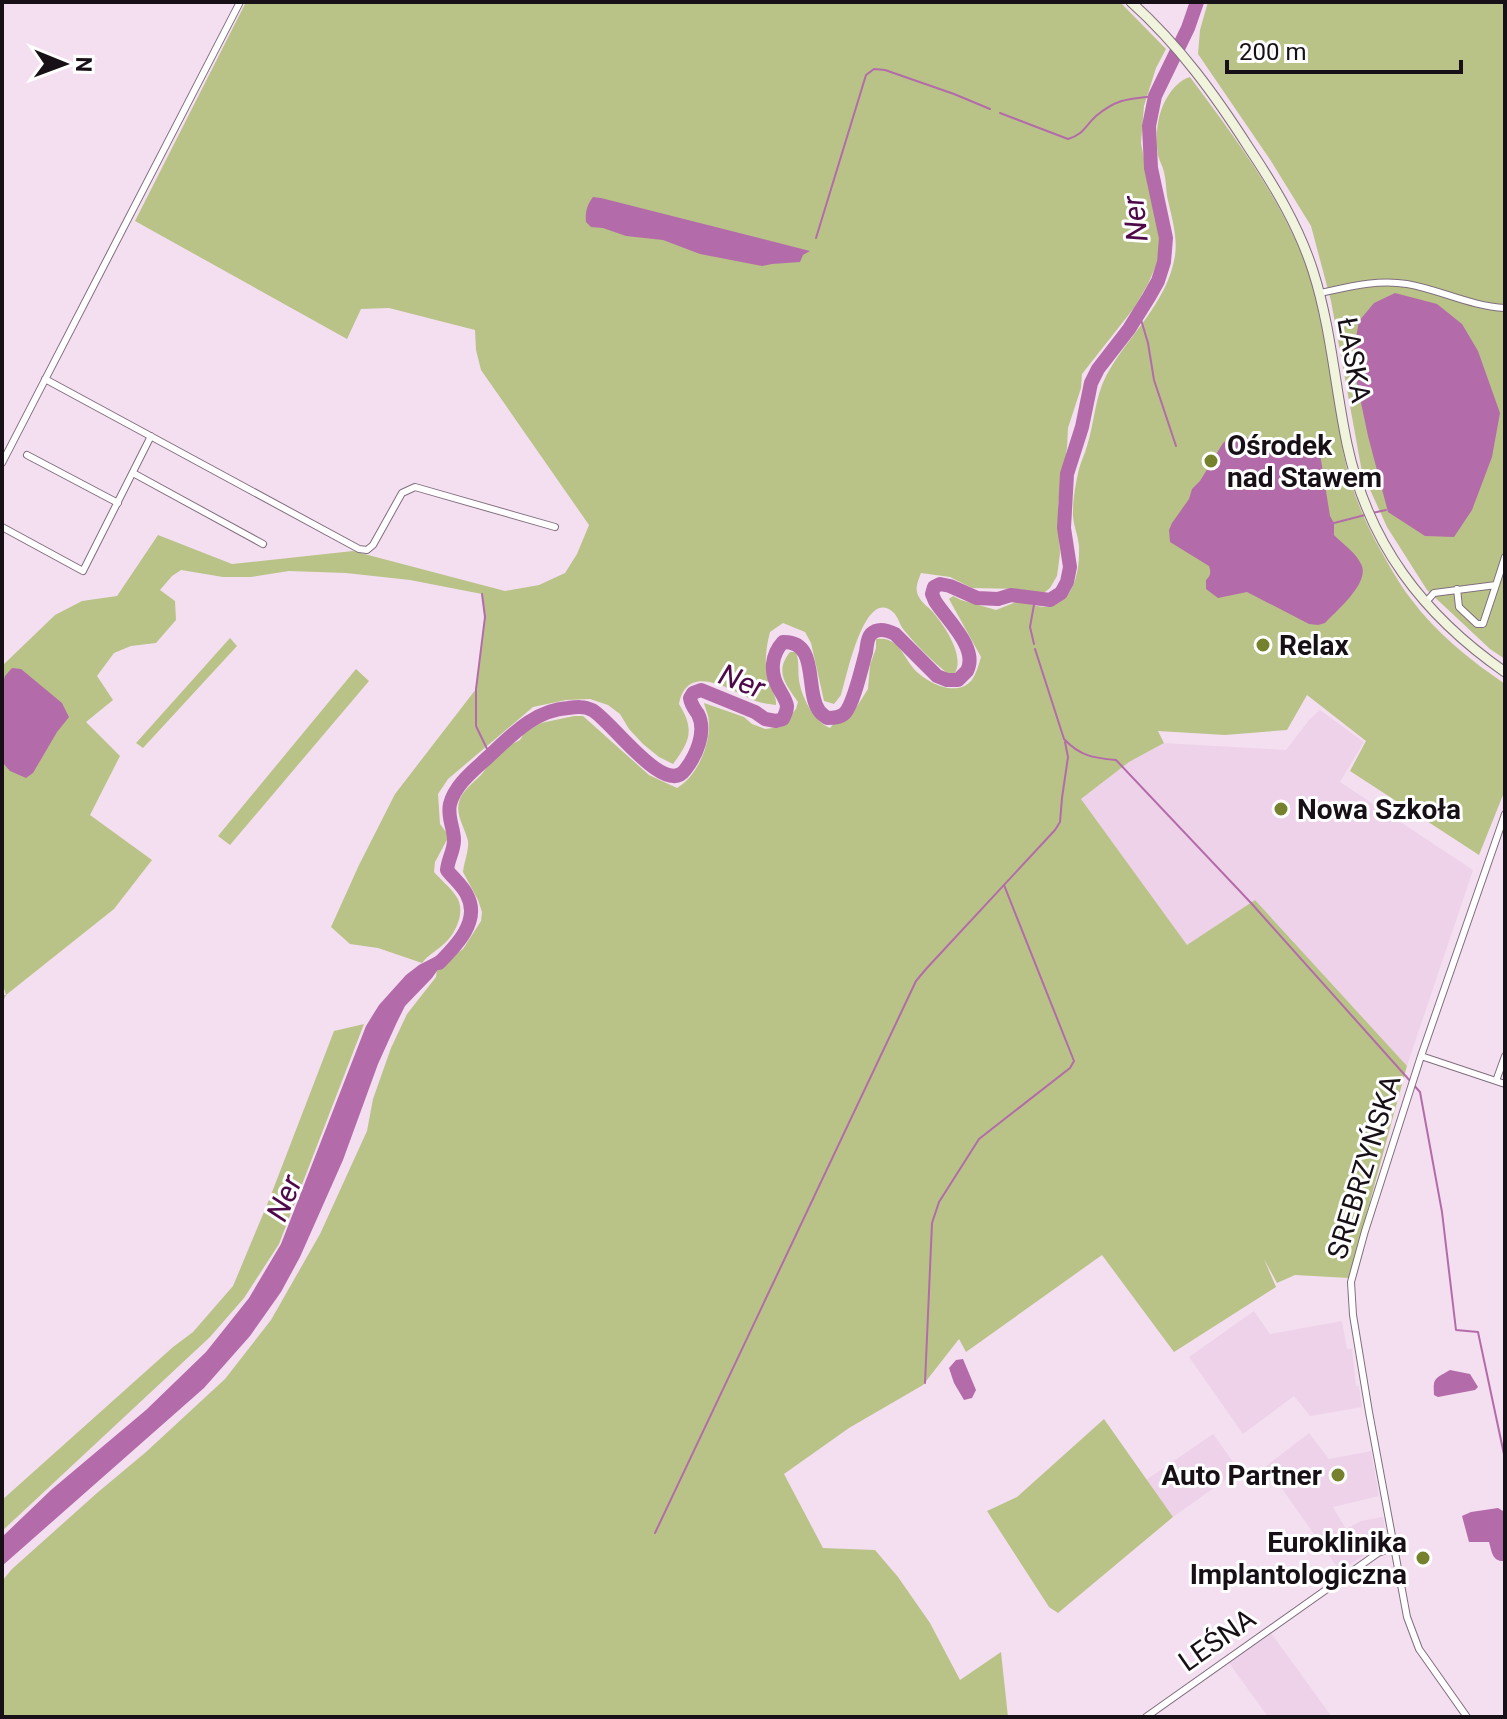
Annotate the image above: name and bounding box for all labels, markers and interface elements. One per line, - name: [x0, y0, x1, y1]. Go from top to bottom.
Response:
- north arrow: [24, 24, 104, 104]
- scale bar: [1227, 24, 1461, 74]
- text: 200 m: [1239, 38, 1306, 66]
- text: N: [71, 56, 96, 72]
- water label: Ner: [1115, 193, 1155, 244]
- street label: ŁASKA: [1330, 315, 1378, 405]
- place label: Ośrodek nad Stawem: [1227, 429, 1382, 494]
- marker: Ośrodek nad Stawem: [1202, 452, 1220, 470]
- place label: Relax: [1279, 629, 1349, 662]
- marker: Relax: [1254, 636, 1272, 654]
- water label: Ner: [714, 656, 771, 706]
- place label: Nowa Szkoła: [1297, 793, 1461, 826]
- marker: Nowa Szkoła: [1272, 800, 1290, 818]
- street label: SREBRZYŃSKA: [1320, 1071, 1408, 1263]
- water label: Ner: [259, 1169, 310, 1226]
- place label: Auto Partner: [1161, 1459, 1322, 1492]
- marker: Auto Partner: [1329, 1466, 1347, 1484]
- place label: Euroklinika Implantologiczna: [1190, 1526, 1407, 1591]
- marker: Euroklinika Implantologiczna: [1414, 1549, 1432, 1567]
- street label: LEŚNA: [1172, 1602, 1262, 1678]

